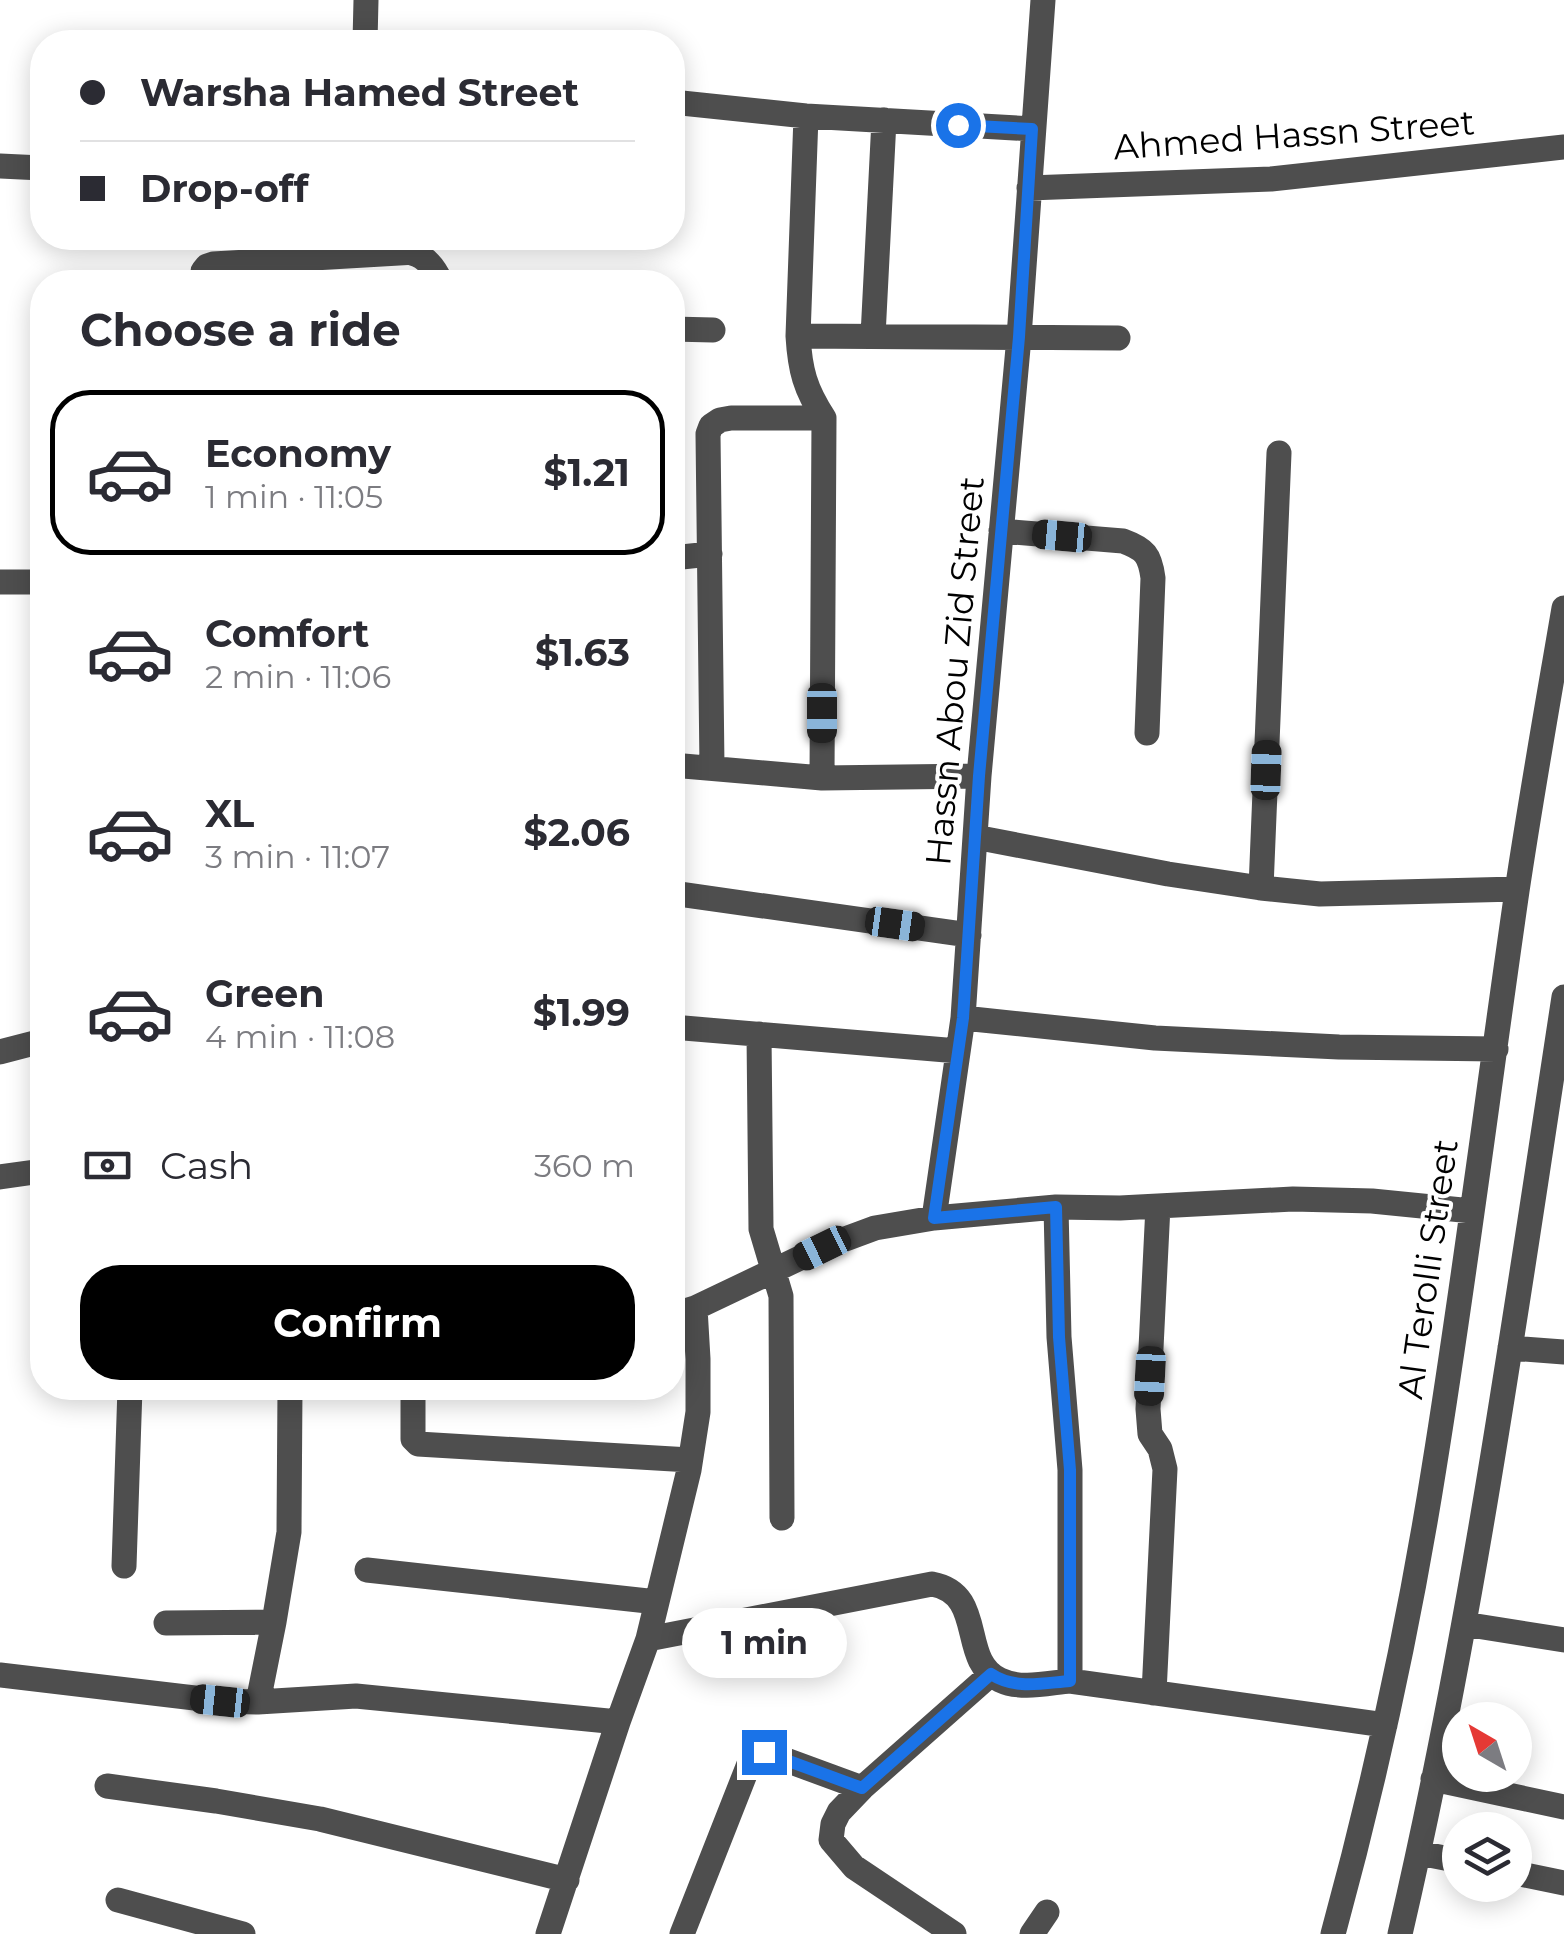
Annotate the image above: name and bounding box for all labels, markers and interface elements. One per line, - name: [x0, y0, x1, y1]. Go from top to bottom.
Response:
- text: Warsha Hamed Street: [140, 69, 579, 116]
- street label: Ahmed Hassn Street: [1112, 100, 1476, 169]
- route start: [936, 103, 981, 148]
- text: Drop-off: [140, 165, 309, 212]
- text: Choose a ride: [80, 302, 401, 357]
- icon: car: [85, 428, 175, 518]
- text: Economy: [205, 430, 391, 477]
- text: $1.21: [544, 449, 630, 496]
- street label: Hassn Abou Zid Street: [916, 475, 993, 867]
- text: 1 min · 11:05: [205, 477, 383, 516]
- car: [1031, 518, 1093, 554]
- icon: car: [85, 608, 175, 698]
- text: Comfort: [205, 610, 369, 657]
- text: $1.63: [535, 629, 630, 676]
- text: 2 min · 11:06: [205, 657, 391, 696]
- car: [807, 683, 837, 743]
- car: [1250, 739, 1282, 801]
- icon: car: [85, 788, 175, 878]
- text: XL: [205, 790, 254, 837]
- text: $2.06: [523, 809, 630, 856]
- text: 3 min · 11:07: [205, 837, 390, 876]
- car: [863, 905, 927, 943]
- icon: car: [85, 968, 175, 1058]
- text: Green: [205, 970, 325, 1017]
- text: $1.99: [533, 989, 630, 1036]
- text: 4 min · 11:08: [205, 1017, 395, 1056]
- street label: Al Terolli Street: [1388, 1136, 1467, 1402]
- icon: cash: [80, 1138, 135, 1193]
- text: Cash: [160, 1142, 253, 1189]
- text: 360 m: [534, 1146, 635, 1185]
- car: [788, 1221, 856, 1275]
- button: Confirm: [80, 1265, 635, 1380]
- car: [1133, 1345, 1167, 1407]
- callout: 1 min: [682, 1607, 846, 1677]
- text: 1 min: [721, 1623, 808, 1662]
- car: [189, 1683, 251, 1719]
- north arrow: [1442, 1702, 1532, 1792]
- map controls: [1442, 1702, 1532, 1902]
- route end: [742, 1730, 787, 1775]
- button: layers: [1442, 1812, 1532, 1902]

